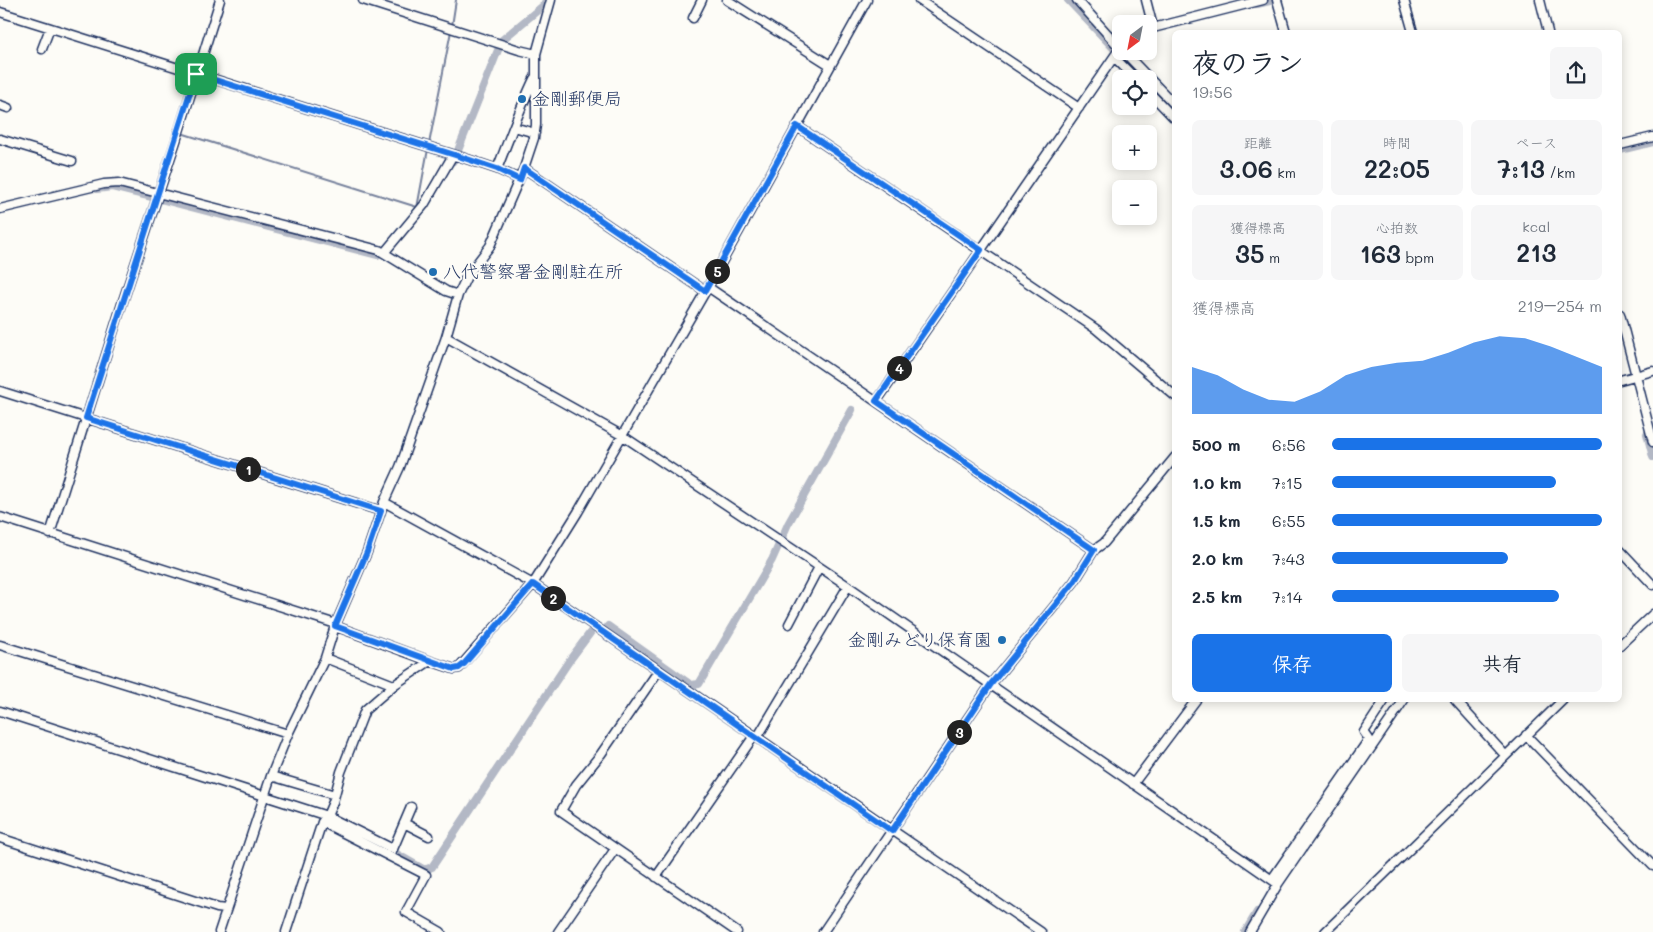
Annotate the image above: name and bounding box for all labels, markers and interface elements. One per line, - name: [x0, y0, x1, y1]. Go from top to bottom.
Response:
- north arrow: [1112, 15, 1158, 60]
- map controls: [1112, 15, 1157, 225]
- text: 夜のラン: [1192, 44, 1304, 80]
- button: share: [1550, 47, 1602, 99]
- pin: [175, 53, 217, 95]
- icon: arrive: [182, 60, 210, 88]
- button: locate: [1112, 70, 1157, 115]
- text: 19:56: [1192, 81, 1233, 102]
- place label: 金剛郵便局: [532, 86, 622, 110]
- marker: 金剛郵便局: [516, 93, 528, 105]
- button: +: [1112, 125, 1157, 170]
- text: 距離: [1244, 133, 1272, 152]
- text: 時間: [1383, 133, 1411, 152]
- text: ペース: [1516, 133, 1557, 152]
- text: 3.06: [1219, 152, 1273, 184]
- text: 22:05: [1364, 152, 1430, 184]
- text: 7:13: [1497, 152, 1545, 184]
- text: km: [1273, 163, 1296, 182]
- text: /km: [1545, 163, 1575, 182]
- button: −: [1112, 180, 1157, 225]
- text: kcal: [1522, 217, 1550, 236]
- text: 獲得標高: [1230, 218, 1286, 237]
- text: 心拍数: [1376, 218, 1418, 237]
- text: 213: [1516, 236, 1556, 268]
- text: 35: [1235, 237, 1265, 269]
- text: 163: [1360, 237, 1401, 269]
- text: m: [1265, 248, 1280, 267]
- text: bpm: [1401, 248, 1434, 267]
- pin: 5: [704, 258, 730, 284]
- place label: 八代警察署金剛駐在所: [443, 259, 623, 283]
- text: 5: [713, 262, 722, 281]
- marker: 八代警察署金剛駐在所: [427, 266, 439, 278]
- text: 219–254 m: [1518, 295, 1602, 316]
- text: 獲得標高: [1192, 297, 1256, 318]
- pin: 4: [886, 356, 912, 380]
- text: 4: [895, 359, 904, 378]
- text: 500 m: [1192, 434, 1240, 455]
- text: 6:56: [1272, 434, 1306, 455]
- pin: 1: [236, 456, 260, 482]
- text: 1: [245, 460, 252, 479]
- text: 1.0 km: [1192, 472, 1241, 493]
- text: 7:15: [1272, 472, 1302, 493]
- text: 1.5 km: [1192, 510, 1240, 531]
- text: 6:55: [1272, 510, 1305, 531]
- text: 2.0 km: [1192, 548, 1243, 569]
- text: 7:43: [1272, 548, 1305, 569]
- pin: 2: [540, 586, 566, 610]
- text: 2.5 km: [1192, 586, 1242, 607]
- text: 7:14: [1272, 586, 1302, 607]
- text: 2: [550, 589, 557, 608]
- place label: 金剛みどり保育園: [848, 627, 992, 651]
- marker: 金剛みどり保育園: [996, 634, 1008, 646]
- button: 保存: [1192, 634, 1392, 692]
- button: 共有: [1402, 634, 1602, 692]
- pin: 3: [946, 720, 972, 744]
- text: 3: [955, 723, 964, 742]

